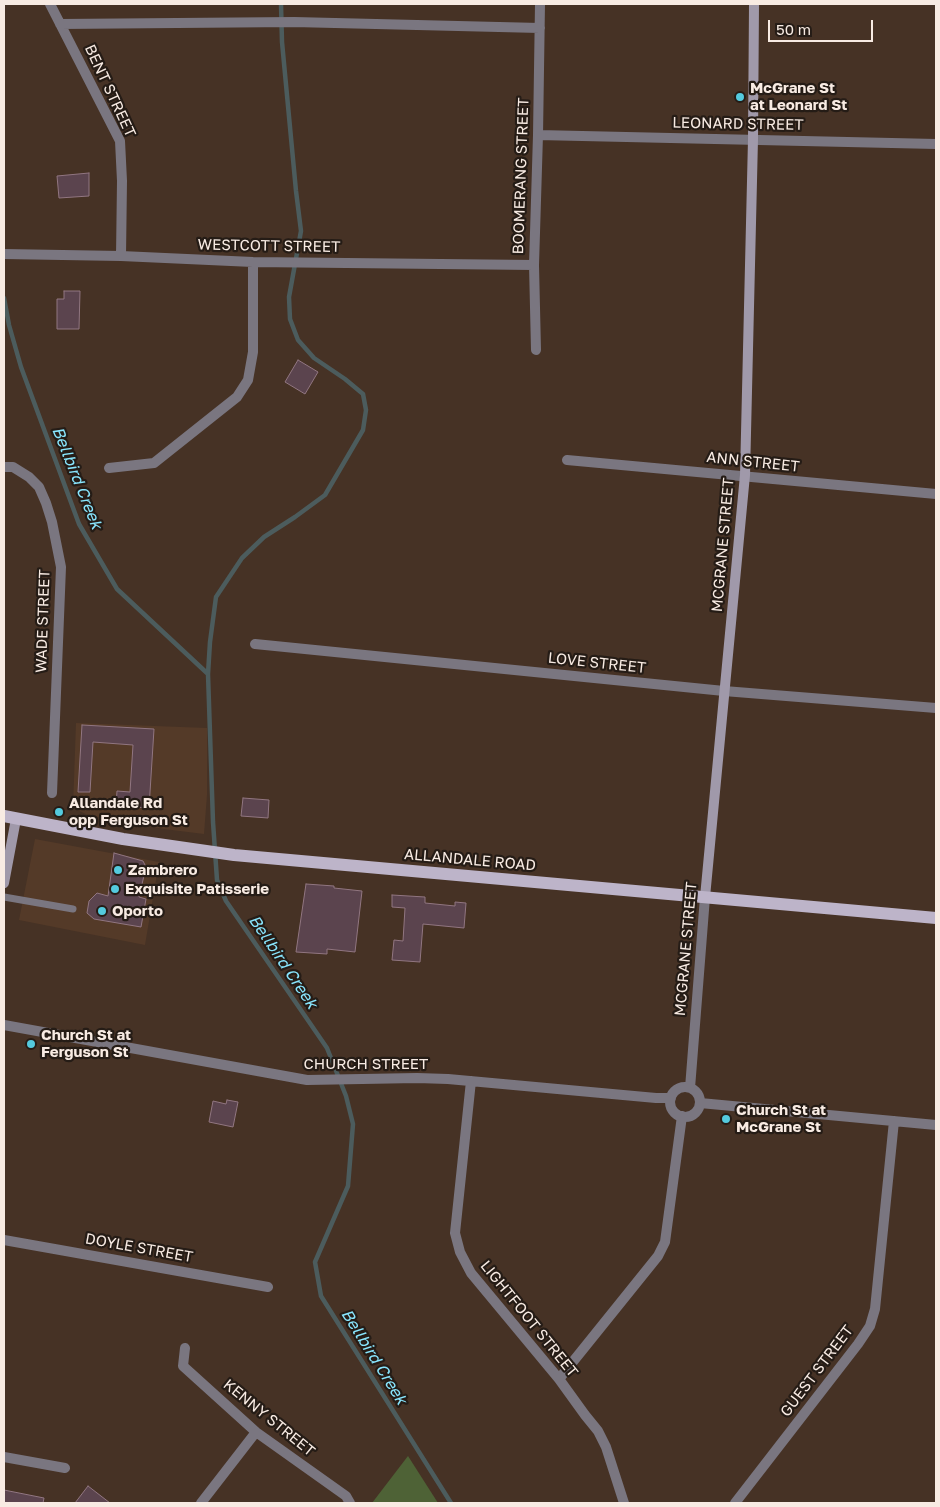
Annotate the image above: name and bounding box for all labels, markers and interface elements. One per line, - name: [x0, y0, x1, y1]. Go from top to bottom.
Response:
- scale bar: [770, 10, 875, 42]
- text: 50 m: [776, 20, 811, 38]
- street label: BENT STREET: [81, 42, 139, 140]
- place label: McGrane St at Leonard St: [750, 79, 847, 114]
- marker: McGrane St at Leonard St: [734, 91, 746, 103]
- street label: BOOMERANG STREET: [509, 97, 533, 255]
- street label: LEONARD STREET: [672, 114, 804, 134]
- street label: WESTCOTT STREET: [198, 236, 340, 256]
- water label: Bellbird Creek: [48, 424, 106, 532]
- street label: ANN STREET: [706, 448, 800, 476]
- street label: MCGRANE STREET: [708, 477, 738, 613]
- street label: WADE STREET: [32, 569, 54, 673]
- street label: LOVE STREET: [547, 649, 647, 677]
- place label: Allandale Rd opp Ferguson St: [69, 794, 188, 829]
- marker: Allandale Rd opp Ferguson St: [53, 806, 65, 818]
- street label: ALLANDALE ROAD: [403, 845, 537, 875]
- place label: Zambrero: [128, 861, 198, 879]
- marker: Zambrero: [112, 864, 124, 876]
- place label: Exquisite Patisserie: [125, 880, 269, 898]
- street label: MCGRANE STREET: [671, 881, 701, 1017]
- marker: Exquisite Patisserie: [109, 883, 121, 895]
- place label: Oporto: [112, 902, 163, 920]
- marker: Oporto: [96, 905, 108, 917]
- water label: Bellbird Creek: [245, 912, 321, 1012]
- place label: Church St at Ferguson St: [41, 1026, 131, 1061]
- marker: Church St at Ferguson St: [25, 1038, 37, 1050]
- street label: CHURCH STREET: [304, 1055, 428, 1073]
- place label: Church St at McGrane St: [736, 1101, 826, 1136]
- marker: Church St at McGrane St: [720, 1113, 732, 1125]
- street label: DOYLE STREET: [84, 1230, 194, 1266]
- street label: LIGHTFOOT STREET: [476, 1257, 582, 1381]
- water label: Bellbird Creek: [337, 1306, 411, 1408]
- street label: GUEST STREET: [777, 1322, 857, 1420]
- street label: KENNY STREET: [220, 1376, 318, 1460]

